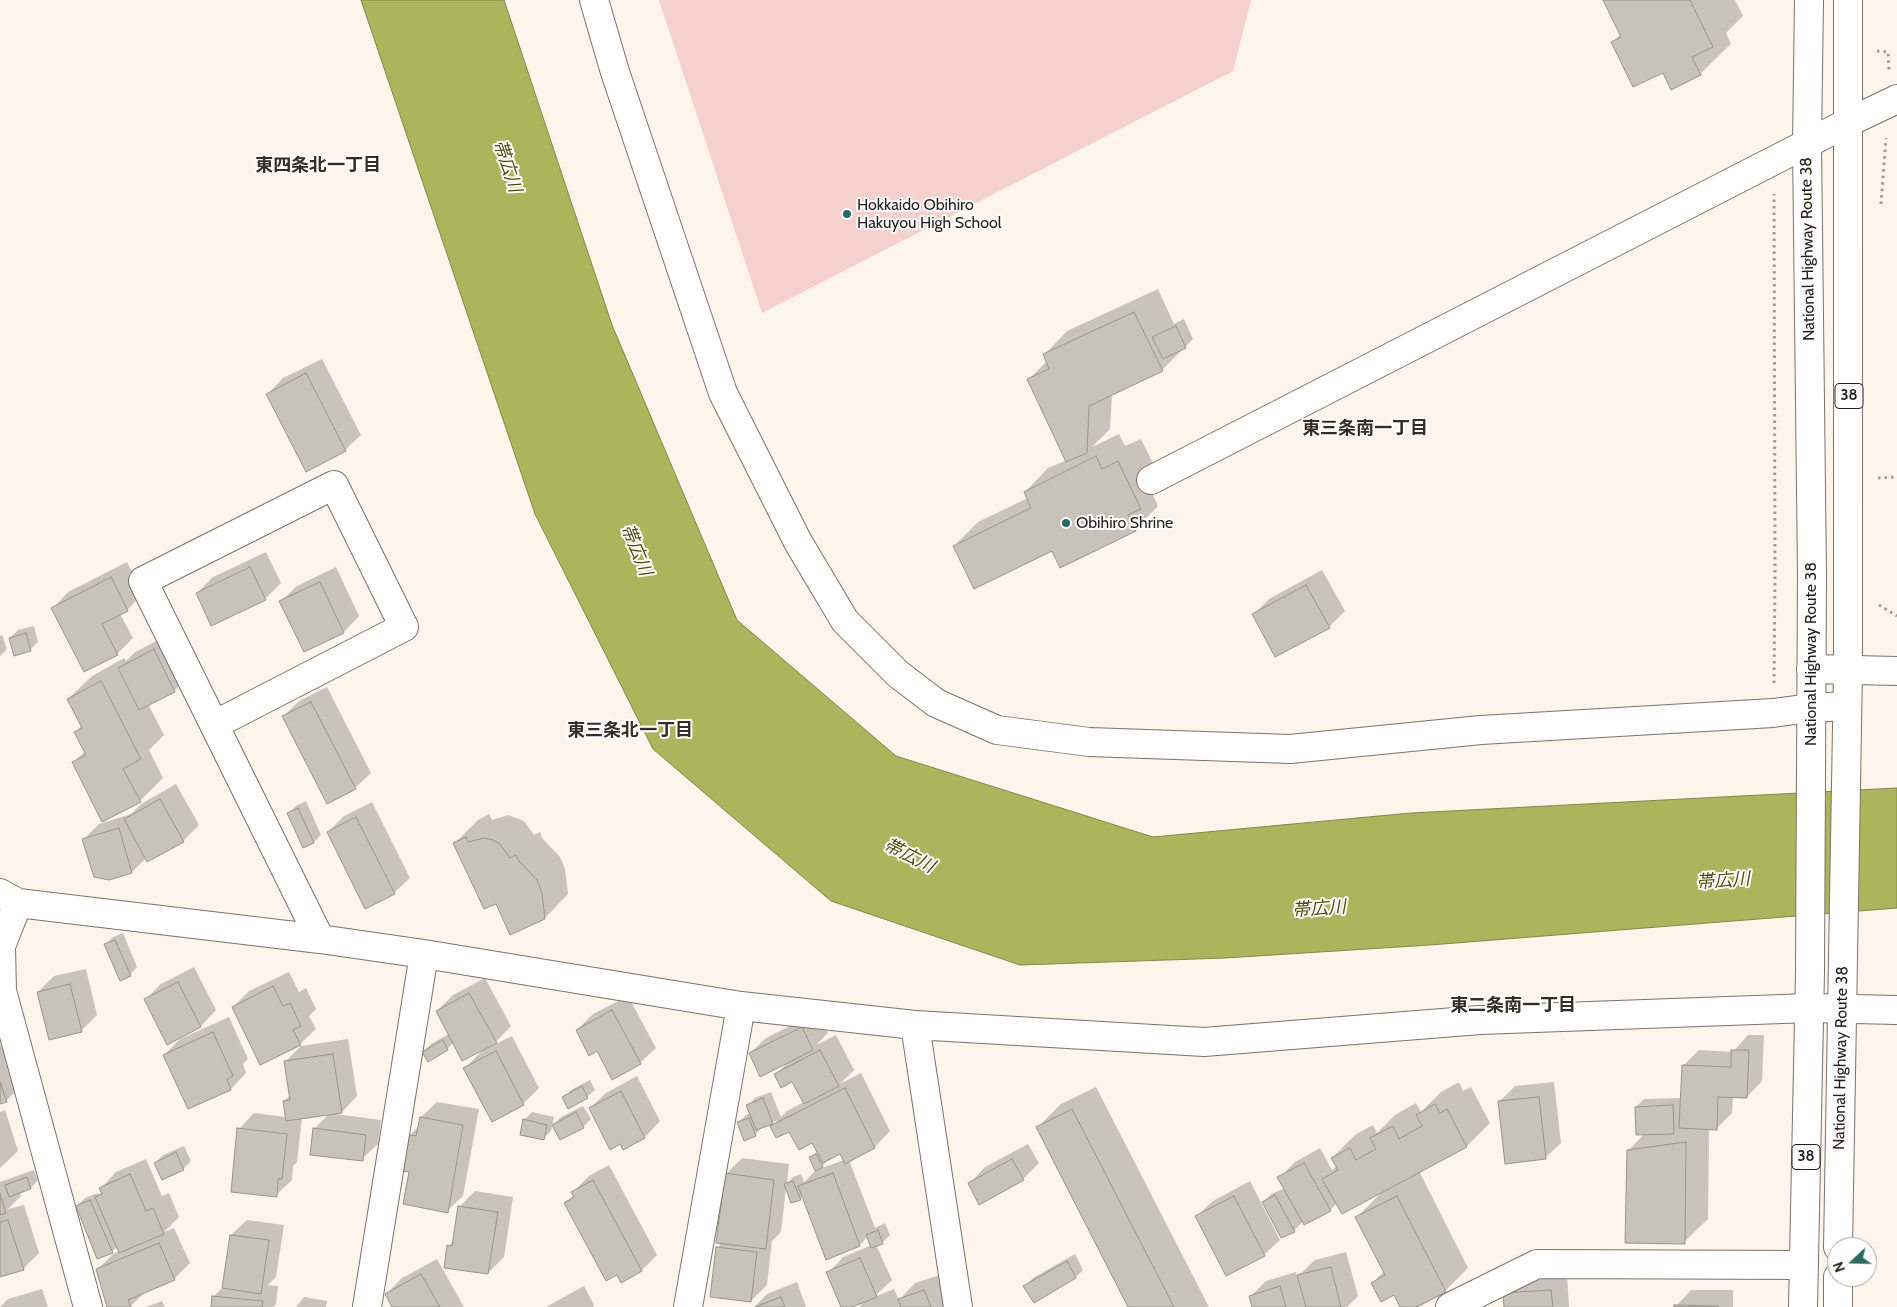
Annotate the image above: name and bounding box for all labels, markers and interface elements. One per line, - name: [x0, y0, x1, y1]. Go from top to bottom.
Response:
- water label: 帯広川: [488, 137, 526, 195]
- district label: 東四条北一丁目: [255, 155, 381, 177]
- street label: National Highway Route 38: [1797, 157, 1819, 341]
- place label: Hokkaido Obihiro Hakuyou High School: [857, 195, 1002, 233]
- marker: Hokkaido Obihiro Hakuyou High School: [841, 208, 853, 220]
- road number: 38: [1835, 384, 1863, 408]
- district label: 東三条南一丁目: [1302, 418, 1428, 440]
- place label: Obihiro Shrine: [1076, 513, 1173, 533]
- marker: Obihiro Shrine: [1060, 517, 1072, 529]
- water label: 帯広川: [616, 521, 656, 579]
- street label: National Highway Route 38: [1801, 562, 1821, 746]
- district label: 東三条北一丁目: [567, 720, 693, 742]
- water label: 帯広川: [880, 834, 938, 878]
- water label: 帯広川: [1695, 868, 1751, 894]
- water label: 帯広川: [1291, 896, 1347, 922]
- street label: National Highway Route 38: [1830, 966, 1852, 1150]
- district label: 東二条南一丁目: [1450, 995, 1576, 1017]
- road number: 38: [1792, 1144, 1820, 1170]
- north arrow: [1827, 1237, 1877, 1287]
- text: N: [1829, 1259, 1849, 1275]

